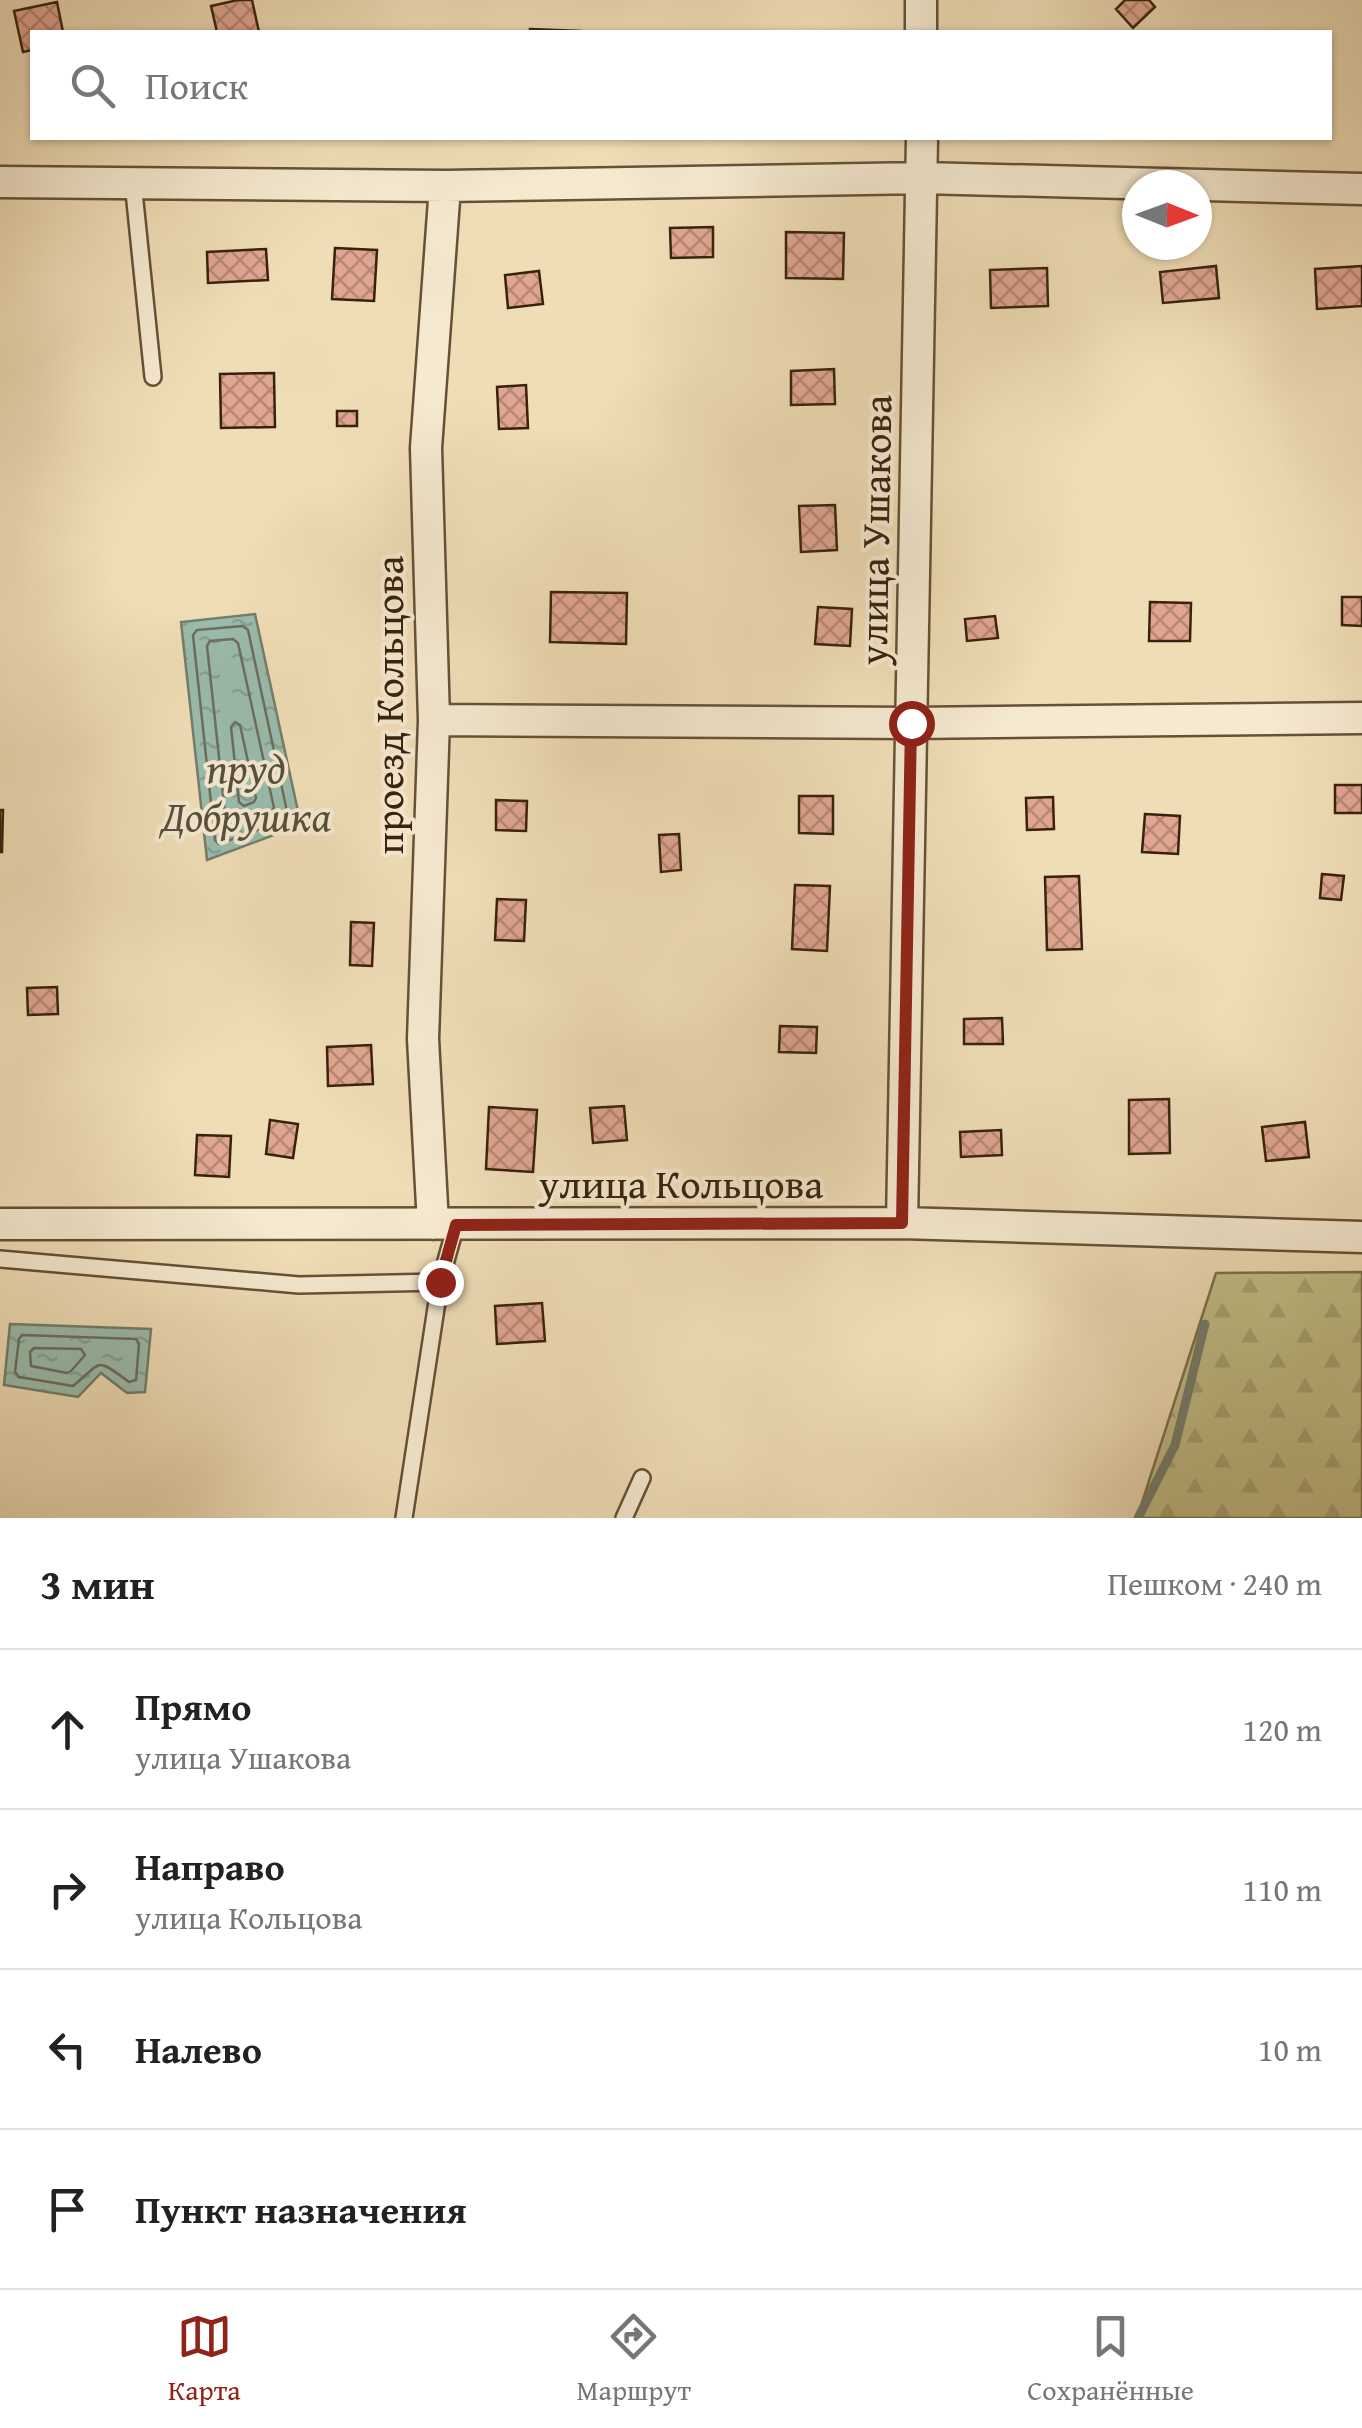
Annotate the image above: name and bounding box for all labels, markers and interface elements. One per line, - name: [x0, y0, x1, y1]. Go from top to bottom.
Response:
- search box: [30, 30, 1332, 140]
- text: Поиск: [145, 57, 248, 113]
- icon: search: [65, 58, 120, 113]
- north arrow: [1122, 170, 1212, 260]
- street label: улица Ушакова: [843, 394, 906, 667]
- street label: проезд Кольцова: [359, 556, 418, 854]
- route start: [889, 701, 935, 747]
- water label: пруд Добрушка: [159, 737, 332, 846]
- street label: улица Кольцова: [538, 1154, 823, 1213]
- route end: [418, 1260, 464, 1306]
- text: 3 мин: [40, 1553, 155, 1614]
- text: Пешком · 240 m: [1107, 1560, 1322, 1607]
- text: Прямо: [135, 1678, 251, 1734]
- icon: ahead: [40, 1702, 95, 1757]
- text: 120 m: [1243, 1706, 1322, 1753]
- text: улица Ушакова: [135, 1734, 351, 1781]
- text: Направо: [135, 1838, 285, 1894]
- icon: right: [40, 1862, 95, 1917]
- text: 110 m: [1243, 1866, 1322, 1913]
- text: улица Кольцова: [135, 1894, 363, 1941]
- text: Налево: [135, 2021, 262, 2077]
- icon: left: [40, 2022, 95, 2077]
- text: 10 m: [1258, 2026, 1322, 2073]
- text: Пункт назначения: [135, 2181, 467, 2237]
- icon: arrive: [40, 2182, 95, 2237]
- tab: Карта: [168, 2309, 241, 2410]
- tab: Маршрут: [577, 2309, 691, 2410]
- tab: Сохранённые: [1027, 2309, 1194, 2410]

